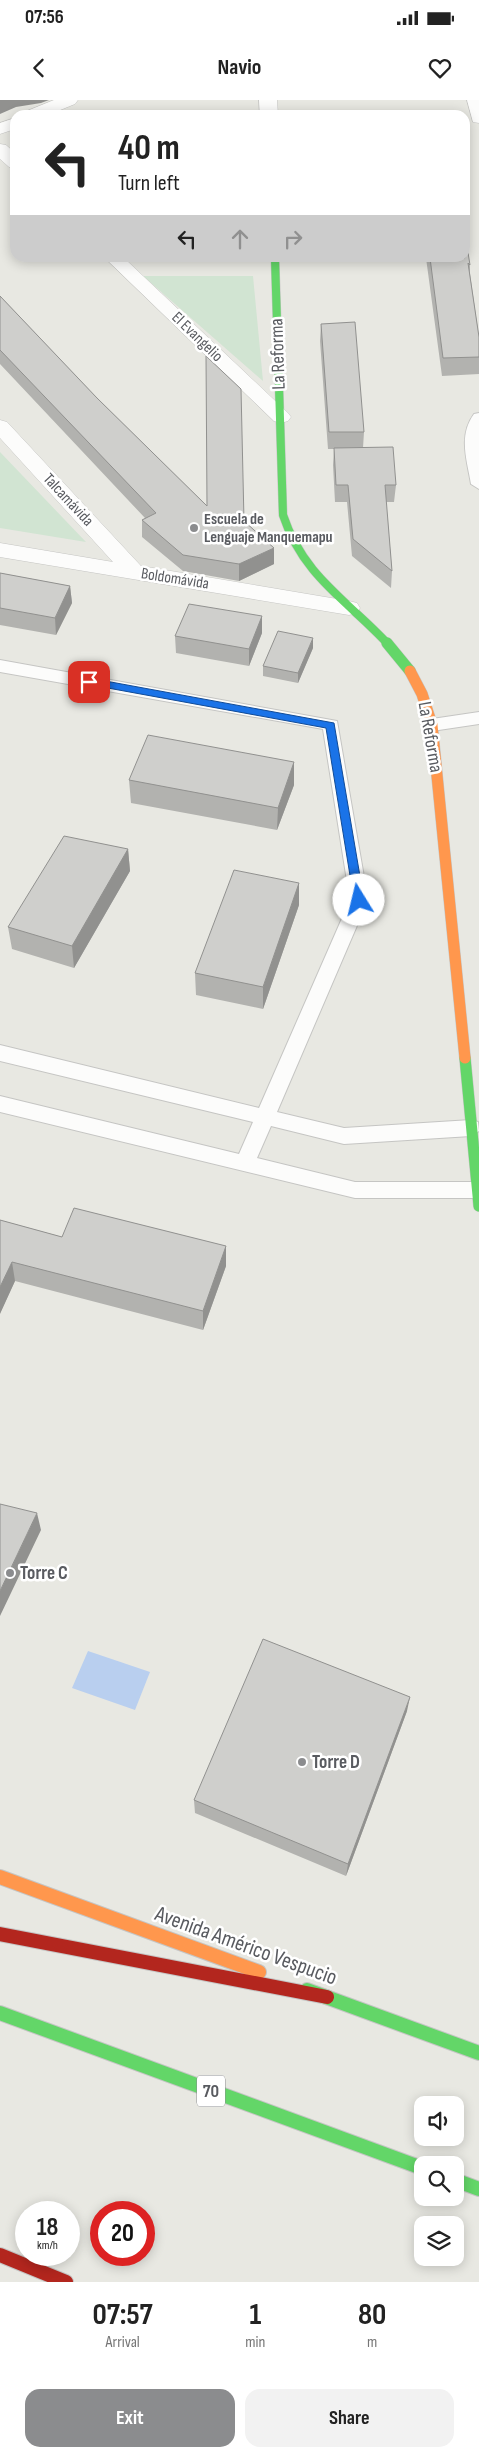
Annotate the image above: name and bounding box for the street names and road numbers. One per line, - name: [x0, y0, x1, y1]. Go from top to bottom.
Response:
- street label: El Evangelio: [168, 308, 226, 366]
- street label: La Reforma: [265, 318, 291, 390]
- street label: Talcamávida: [39, 470, 97, 530]
- street label: Boldomávida: [140, 564, 210, 594]
- street label: La Reforma: [412, 700, 448, 774]
- street label: Avenida Américo Vespucio: [150, 1900, 341, 1991]
- road number: 70: [197, 2075, 225, 2106]

